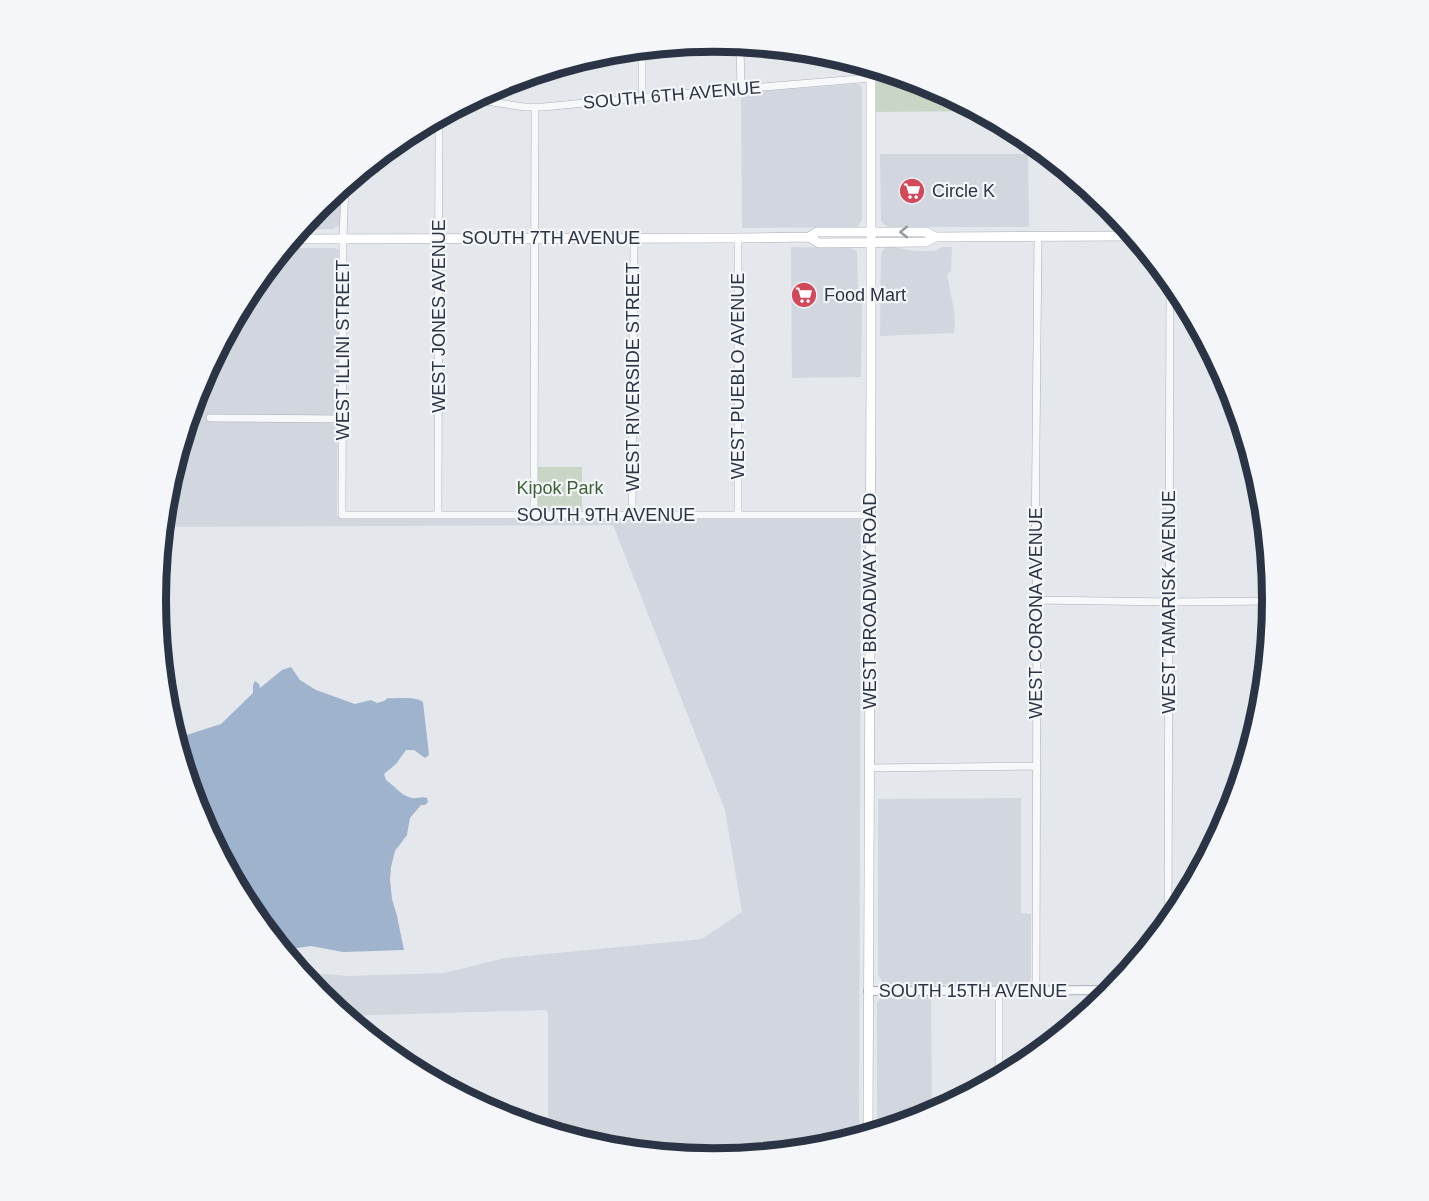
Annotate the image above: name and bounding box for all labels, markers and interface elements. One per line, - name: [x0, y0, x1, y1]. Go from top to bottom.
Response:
- street label: SOUTH 6TH AVENUE: [582, 77, 762, 113]
- supermarket icon: Circle K: [897, 176, 927, 206]
- place label: Circle K: [932, 181, 995, 201]
- street label: WEST JONES AVENUE: [429, 219, 449, 413]
- one-way arrow: [899, 226, 908, 238]
- street label: SOUTH 7TH AVENUE: [462, 228, 640, 248]
- street label: WEST ILLINI STREET: [333, 260, 353, 440]
- street label: WEST RIVERSIDE STREET: [623, 262, 643, 492]
- street label: WEST PUEBLO AVENUE: [728, 273, 748, 479]
- supermarket icon: Food Mart: [789, 280, 819, 310]
- place label: Food Mart: [824, 285, 906, 305]
- park label: Kipok Park: [516, 478, 605, 498]
- street label: WEST TAMARISK AVENUE: [1159, 490, 1179, 714]
- street label: WEST BROADWAY ROAD: [860, 493, 880, 709]
- street label: SOUTH 9TH AVENUE: [517, 505, 695, 525]
- street label: WEST CORONA AVENUE: [1026, 507, 1046, 719]
- street label: SOUTH 15TH AVENUE: [879, 981, 1067, 1001]

